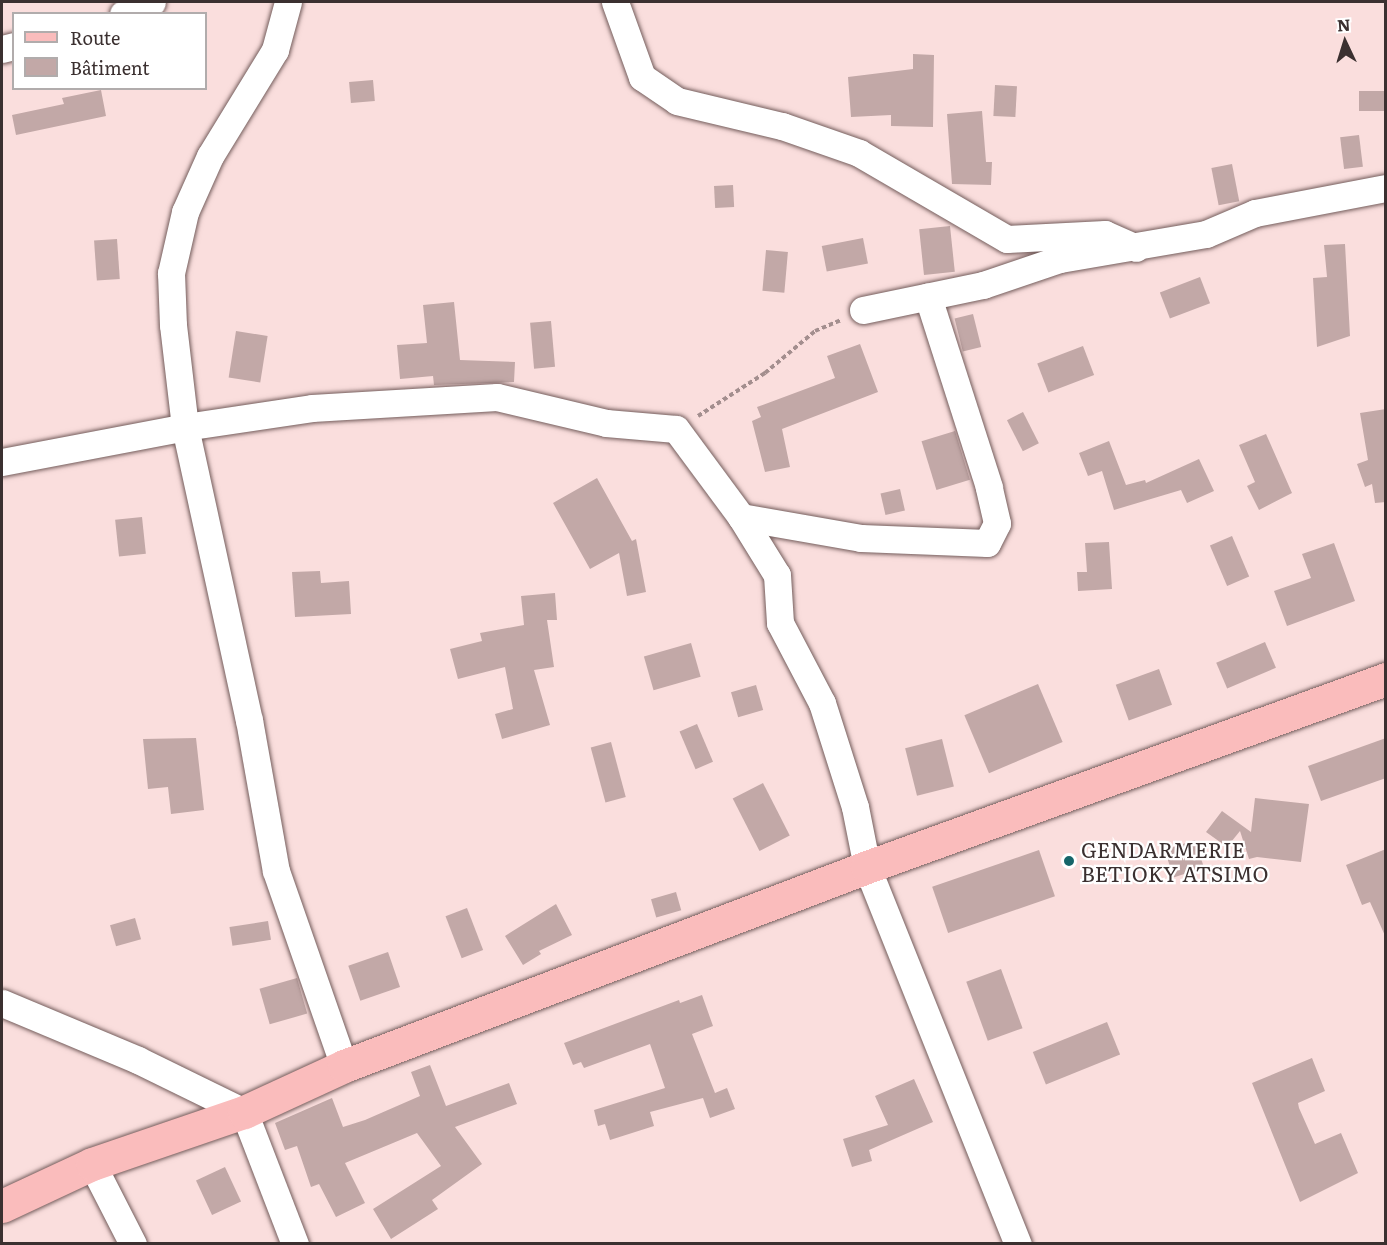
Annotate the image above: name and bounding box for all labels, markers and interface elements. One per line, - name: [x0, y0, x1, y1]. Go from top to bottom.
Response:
- legend: [12, 12, 207, 90]
- north arrow: [1315, 12, 1375, 72]
- text: N: [1336, 12, 1351, 36]
- text: Route: [70, 24, 120, 51]
- text: Bâtiment: [70, 54, 149, 81]
- place label: GENDARMERIE BETIOKY ATSIMO: [1081, 836, 1268, 886]
- marker: GENDARMERIE BETIOKY ATSIMO: [1062, 854, 1076, 868]

